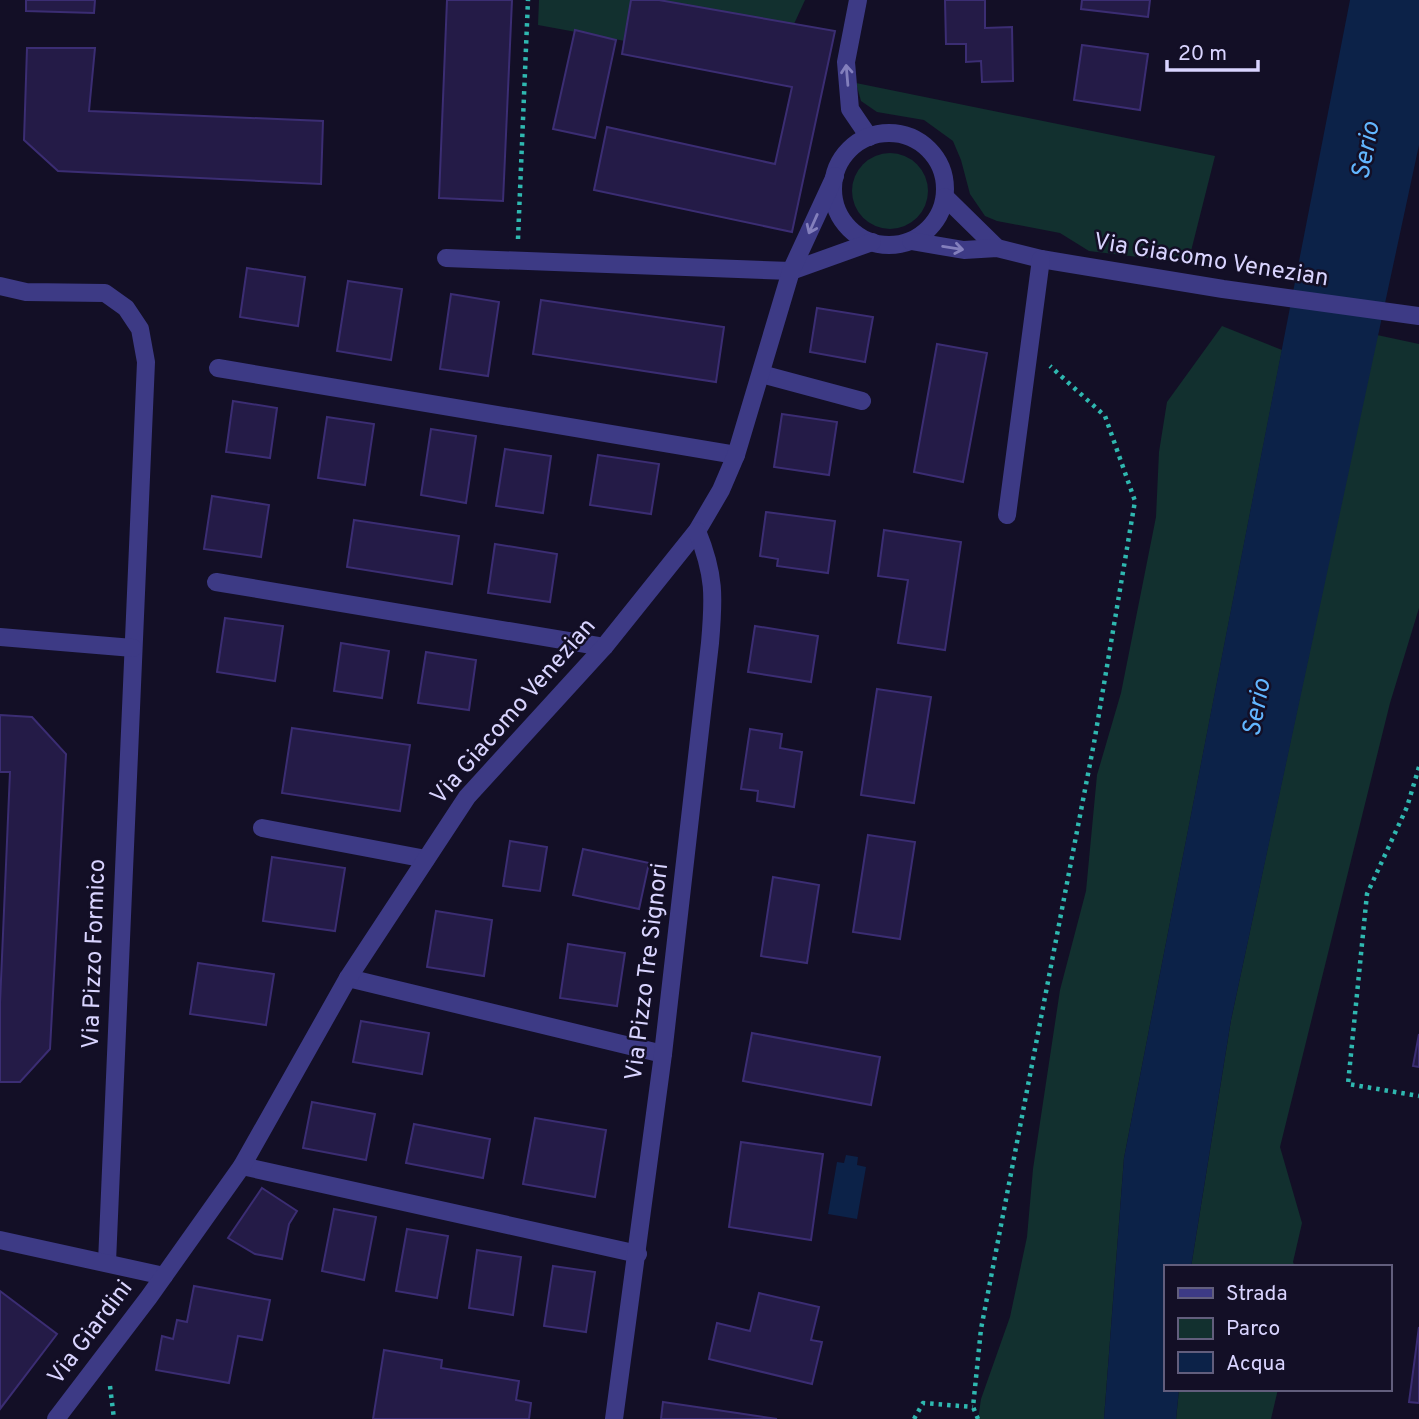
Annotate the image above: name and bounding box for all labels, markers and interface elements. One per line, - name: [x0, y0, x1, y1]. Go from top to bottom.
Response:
- scale bar: [1167, 28, 1258, 72]
- text: 20 m: [1178, 41, 1227, 68]
- one-way arrow: [840, 65, 853, 87]
- water label: Serio: [1345, 119, 1389, 183]
- one-way arrow: [806, 213, 819, 234]
- street label: Via Giacomo Venezian: [1091, 228, 1331, 294]
- one-way arrow: [942, 242, 964, 255]
- street label: Via Giacomo Venezian: [425, 613, 603, 811]
- water label: Serio: [1236, 676, 1280, 740]
- street label: Via Pizzo Formico: [77, 858, 113, 1050]
- street label: Via Pizzo Tre Signori: [620, 861, 676, 1083]
- legend: [1164, 1265, 1391, 1391]
- street label: Via Giardini: [42, 1275, 140, 1391]
- text: Strada: [1226, 1281, 1287, 1308]
- text: Parco: [1226, 1316, 1280, 1343]
- text: Acqua: [1226, 1351, 1286, 1378]

